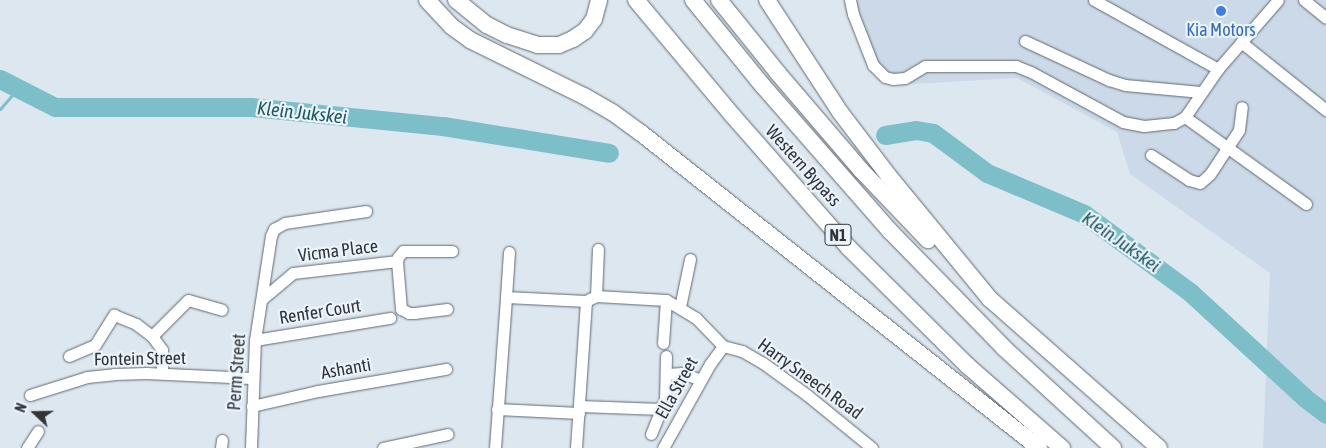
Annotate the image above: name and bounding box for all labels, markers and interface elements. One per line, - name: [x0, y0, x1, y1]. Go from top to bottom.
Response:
- marker: Kia Motors: [1215, 5, 1227, 17]
- place label: Kia Motors: [1186, 19, 1256, 41]
- water label: Klein Jukskei: [256, 97, 348, 129]
- street label: Western Bypass: [761, 121, 845, 211]
- water label: Klein Jukskei: [1078, 207, 1164, 277]
- road number: N1: [824, 222, 852, 248]
- street label: Vicma Place: [297, 235, 379, 267]
- street label: Renfer Court: [278, 295, 362, 329]
- street label: Perm Street: [224, 333, 250, 411]
- street label: Harry Sneech Road: [753, 334, 867, 424]
- street label: Fontein Street: [94, 347, 186, 371]
- street label: Ella Street: [651, 353, 703, 423]
- street label: Ashanti: [319, 354, 373, 384]
- north arrow: [10, 388, 60, 438]
- text: N: [12, 401, 30, 414]

